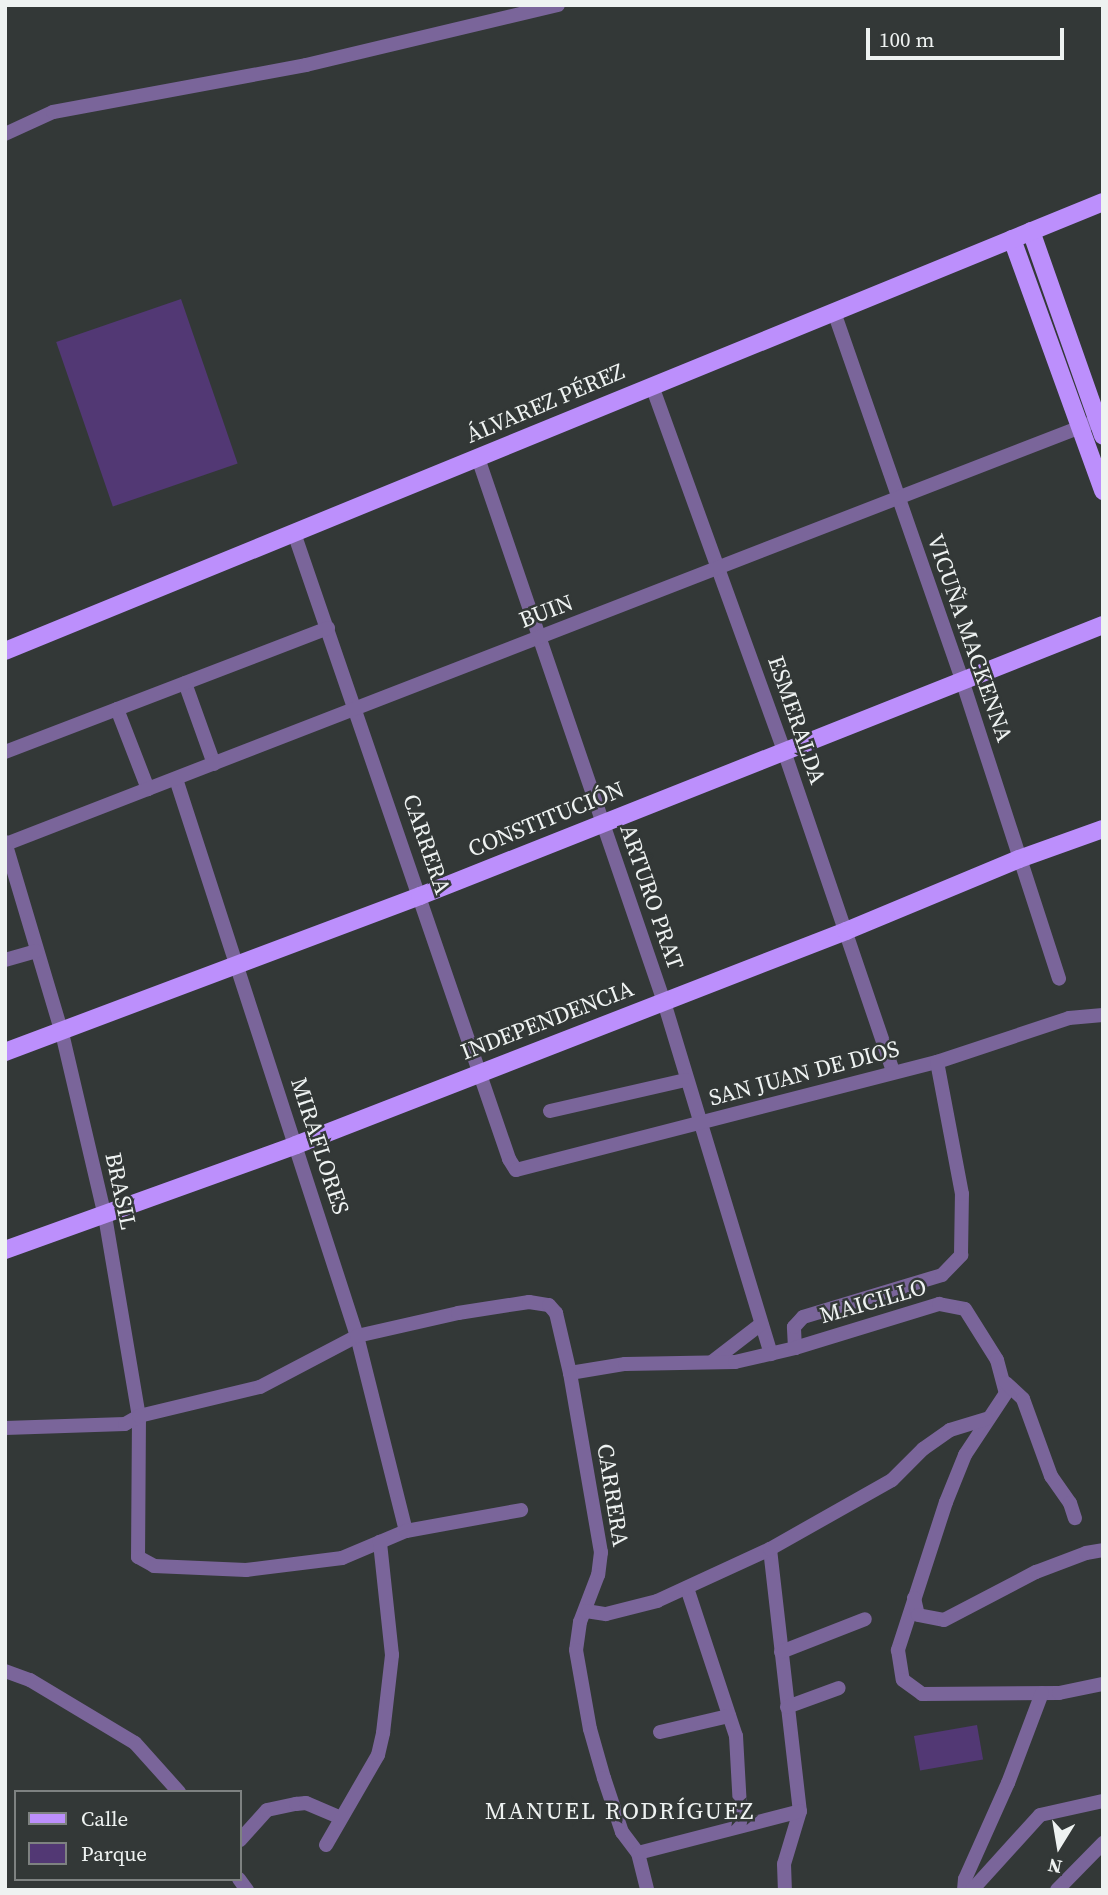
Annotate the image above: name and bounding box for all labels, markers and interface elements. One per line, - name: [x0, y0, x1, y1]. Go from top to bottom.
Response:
- scale bar: [870, 14, 1068, 58]
- text: 100 m: [879, 25, 934, 54]
- street label: ÁLVAREZ PÉREZ: [462, 357, 628, 449]
- street label: VICUÑA MACKENNA: [921, 531, 1019, 745]
- street label: BUIN: [515, 588, 577, 634]
- street label: ESMERALDA: [762, 652, 832, 788]
- street label: CONSTITUCIÓN: [464, 775, 628, 863]
- street label: CARRERA: [397, 790, 457, 898]
- street label: ARTURO PRAT: [614, 821, 690, 973]
- street label: INDEPENDENCIA: [457, 974, 637, 1066]
- street label: SAN JUAN DE DIOS: [706, 1034, 902, 1112]
- street label: MIRAFLORES: [285, 1074, 355, 1218]
- street label: BRASIL: [99, 1150, 143, 1232]
- street label: MAICILLO: [817, 1273, 929, 1329]
- street label: CARRERA: [591, 1442, 635, 1548]
- legend: [14, 1790, 242, 1881]
- district label: MANUEL RODRÍGUEZ: [487, 1797, 753, 1825]
- text: Calle: [81, 1804, 128, 1833]
- north arrow: [1024, 1811, 1094, 1881]
- text: Parque: [81, 1839, 147, 1868]
- text: N: [1046, 1853, 1064, 1881]

